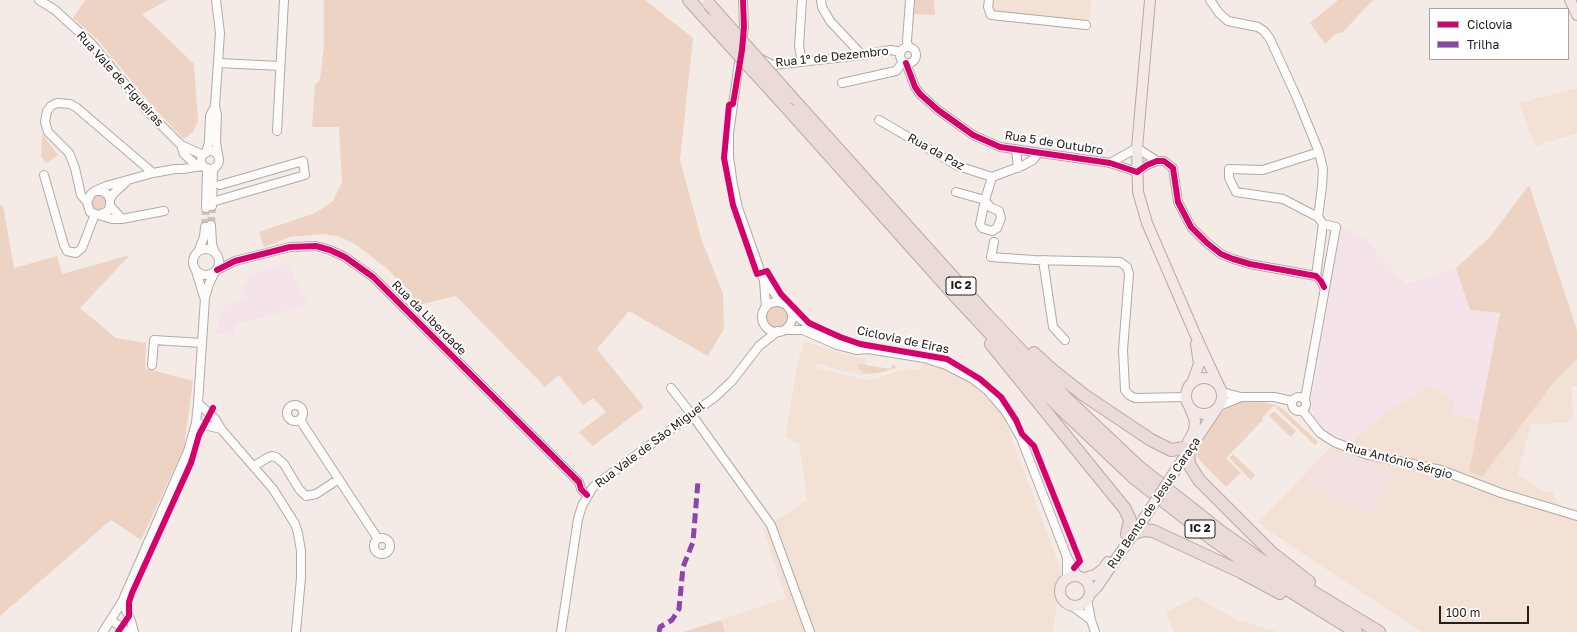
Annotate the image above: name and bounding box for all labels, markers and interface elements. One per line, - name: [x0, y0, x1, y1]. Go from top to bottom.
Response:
- legend: [1429, 8, 1569, 60]
- text: Ciclovia: [1467, 17, 1512, 32]
- street label: Rua Vale de Figueiras: [74, 28, 166, 130]
- text: Trilha: [1467, 37, 1499, 52]
- street label: Rua 1º de Dezembro: [775, 44, 889, 70]
- street label: Rua 5 de Outubro: [1004, 128, 1104, 158]
- street label: Rua da Paz: [905, 130, 967, 174]
- road number: IC 2: [946, 277, 976, 295]
- street label: Rua da Liberdade: [389, 278, 469, 358]
- street label: Ciclovia de Eiras: [856, 323, 950, 357]
- street label: Rua Vale de São Miguel: [592, 399, 708, 491]
- street label: Rua Bento de Jesus Caraça: [1104, 434, 1204, 572]
- street label: Rua António Sérgio: [1344, 440, 1454, 482]
- road number: IC 2: [1185, 520, 1215, 538]
- scale bar: [1441, 598, 1531, 624]
- text: 100 m: [1446, 605, 1480, 620]

